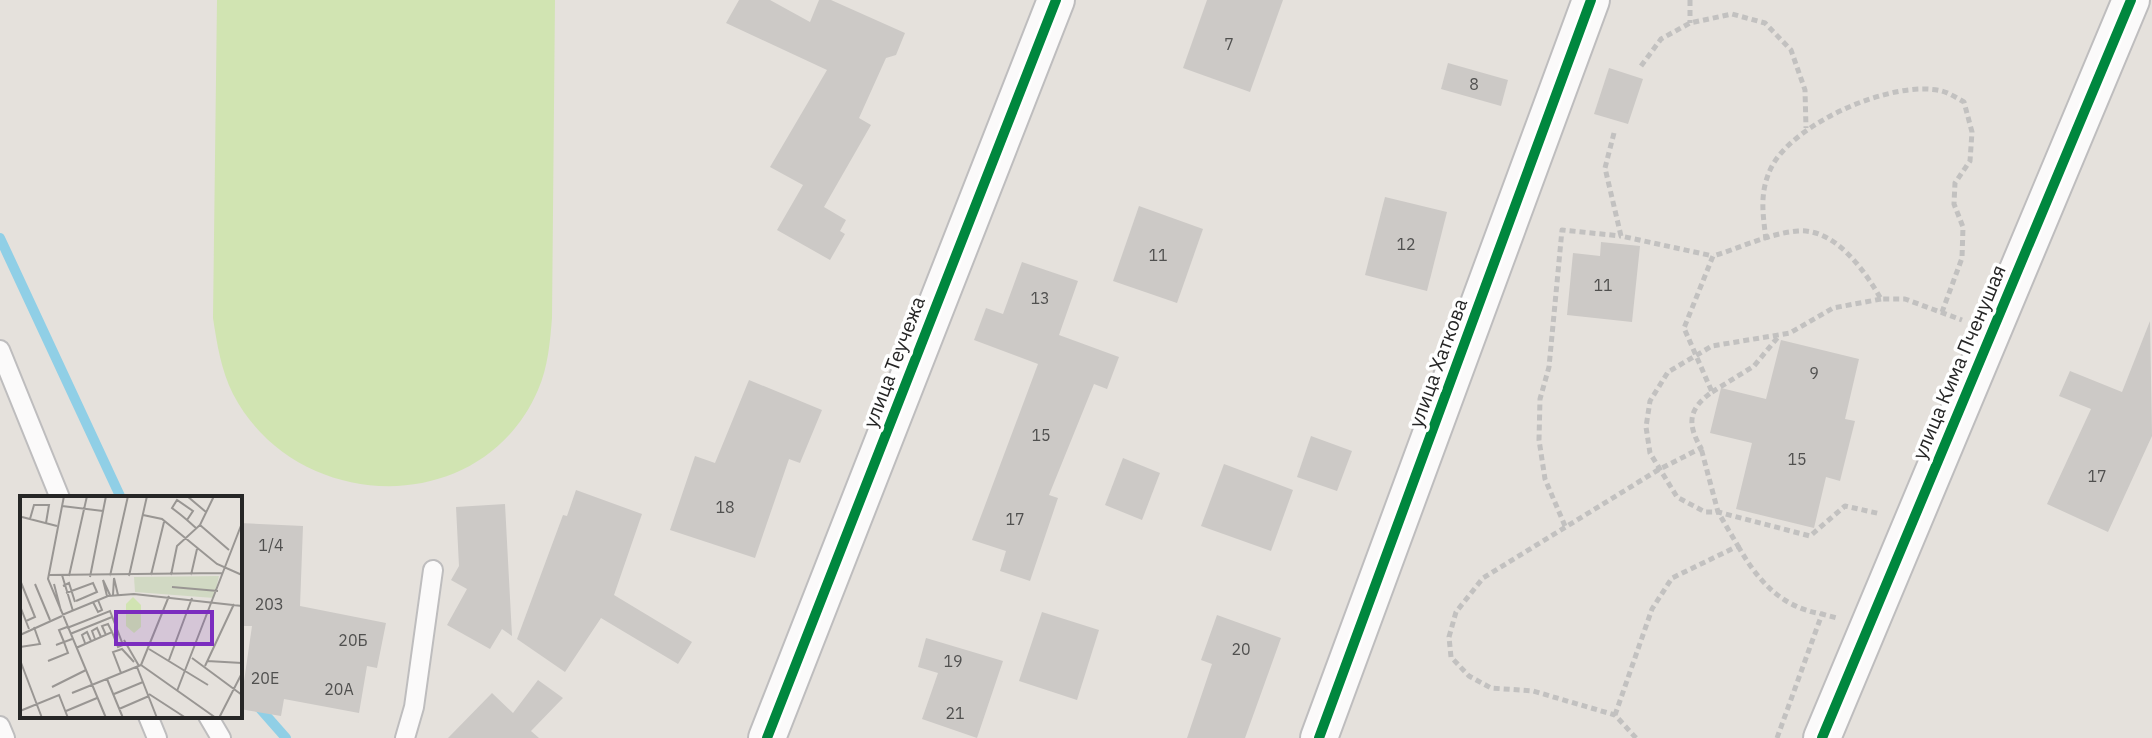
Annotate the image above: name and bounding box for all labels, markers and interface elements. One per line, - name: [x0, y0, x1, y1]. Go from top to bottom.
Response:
- house number: 7: [1224, 34, 1234, 54]
- house number: 8: [1469, 74, 1479, 94]
- house number: 12: [1396, 234, 1416, 254]
- house number: 11: [1148, 245, 1168, 265]
- street label: улица Кима Пченушая: [1905, 260, 2012, 463]
- house number: 11: [1593, 275, 1613, 295]
- house number: 13: [1030, 288, 1050, 308]
- street label: улица Теучежа: [856, 292, 931, 431]
- street label: улица Хаткова: [1402, 294, 1474, 431]
- house number: 9: [1809, 363, 1819, 383]
- house number: 15: [1031, 425, 1051, 445]
- house number: 15: [1787, 449, 1807, 469]
- house number: 17: [2087, 466, 2107, 486]
- inset map: [20, 496, 242, 718]
- house number: 18: [715, 497, 735, 517]
- house number: 17: [1005, 509, 1025, 529]
- house number: 1/4: [258, 535, 284, 555]
- house number: 20З: [255, 594, 283, 614]
- house number: 20Б: [338, 630, 368, 650]
- house number: 20: [1231, 639, 1251, 659]
- house number: 19: [943, 651, 963, 671]
- house number: 20Е: [251, 668, 279, 688]
- house number: 20А: [324, 679, 354, 699]
- house number: 21: [945, 703, 965, 723]

